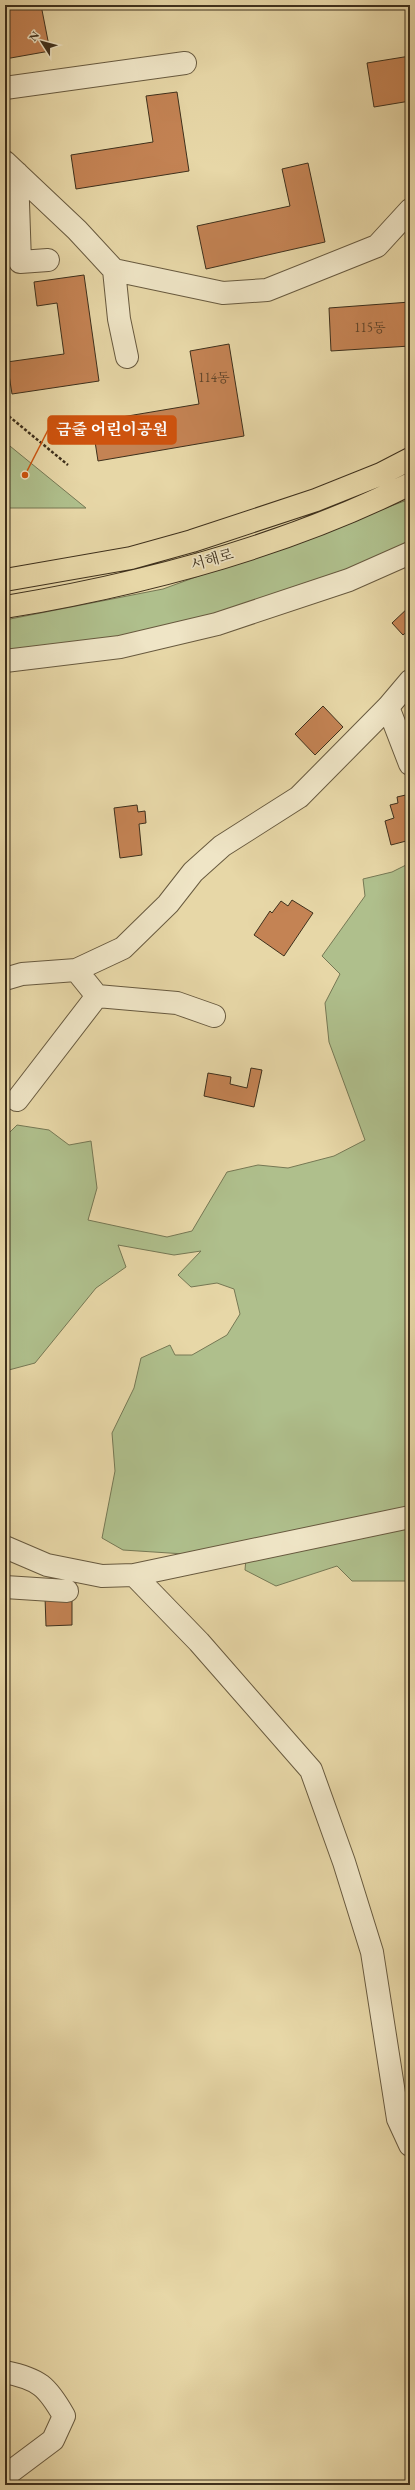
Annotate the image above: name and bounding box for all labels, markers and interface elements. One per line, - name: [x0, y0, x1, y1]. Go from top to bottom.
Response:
- north arrow: [22, 22, 62, 62]
- text: N: [26, 28, 42, 44]
- house number: 115동: [354, 319, 386, 336]
- house number: 114동: [198, 369, 230, 386]
- callout: 금줄 어린이공원: [48, 416, 176, 444]
- text: 금줄 어린이공원: [56, 419, 168, 440]
- street label: 서해로: [188, 544, 236, 574]

